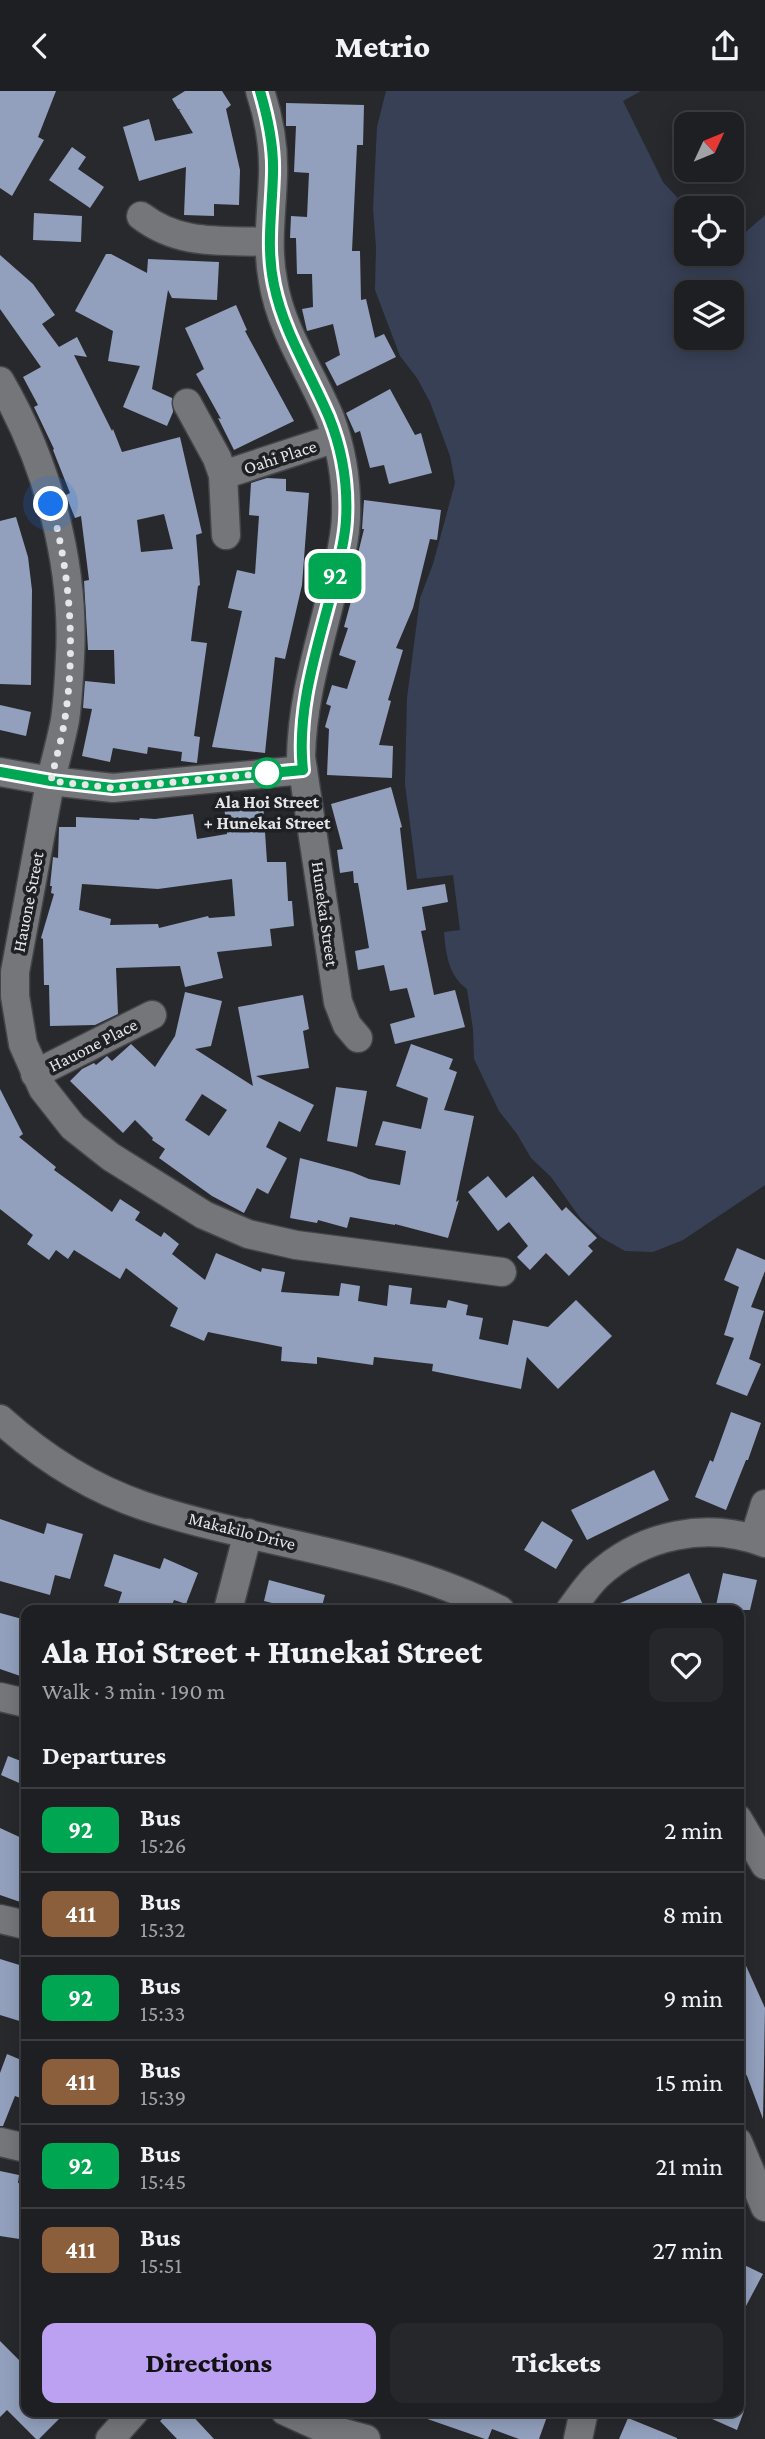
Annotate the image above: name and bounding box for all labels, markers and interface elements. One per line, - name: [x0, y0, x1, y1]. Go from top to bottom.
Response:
- icon: back: [21, 27, 59, 65]
- icon: share: [706, 27, 744, 65]
- text: Metrio: [335, 28, 430, 64]
- north arrow: [674, 112, 744, 182]
- map controls: [674, 112, 744, 350]
- button: locate: [674, 196, 744, 266]
- button: layers: [674, 280, 744, 350]
- street label: Oahi Place: [241, 436, 319, 478]
- your location: [33, 486, 68, 521]
- line badge: 92: [304, 553, 366, 599]
- text: 92: [322, 562, 348, 589]
- marker: Ala Hoi Street + Hunekai Street: [252, 758, 282, 788]
- place label: Ala Hoi Street + Hunekai Street: [204, 792, 331, 833]
- street label: Hauone Street: [8, 849, 48, 954]
- street label: Hunekai Street: [308, 860, 342, 969]
- street label: Hauone Place: [45, 1014, 141, 1076]
- street label: Makakilo Drive: [186, 1508, 298, 1554]
- button: heart: [649, 1628, 723, 1702]
- text: Ala Hoi Street + Hunekai Street: [42, 1633, 482, 1670]
- text: Walk · 3 min · 190 m: [42, 1678, 225, 1704]
- text: Departures: [42, 1741, 166, 1770]
- text: Bus: [140, 1803, 181, 1832]
- text: 92: [68, 1816, 93, 1843]
- text: 2 min: [664, 1816, 723, 1845]
- text: 15:26: [140, 1832, 186, 1858]
- text: Bus: [140, 1887, 181, 1916]
- text: 411: [65, 1900, 96, 1927]
- text: 8 min: [662, 1900, 723, 1929]
- text: 15:32: [140, 1916, 186, 1942]
- text: Bus: [140, 1971, 181, 2000]
- text: 92: [68, 1984, 93, 2011]
- text: 9 min: [663, 1984, 723, 2013]
- text: 15:33: [140, 2000, 185, 2026]
- text: Bus: [140, 2055, 181, 2084]
- text: 411: [65, 2068, 96, 2095]
- text: 15 min: [656, 2068, 723, 2097]
- text: 15:39: [140, 2084, 186, 2110]
- text: Bus: [140, 2139, 181, 2168]
- text: 92: [68, 2152, 93, 2179]
- text: 21 min: [655, 2152, 723, 2181]
- text: 15:45: [140, 2168, 186, 2194]
- text: Bus: [140, 2223, 181, 2252]
- text: 411: [65, 2236, 96, 2263]
- text: 27 min: [652, 2236, 723, 2265]
- text: 15:51: [140, 2252, 182, 2278]
- button: Directions: [42, 2323, 376, 2403]
- button: Tickets: [390, 2323, 723, 2403]

